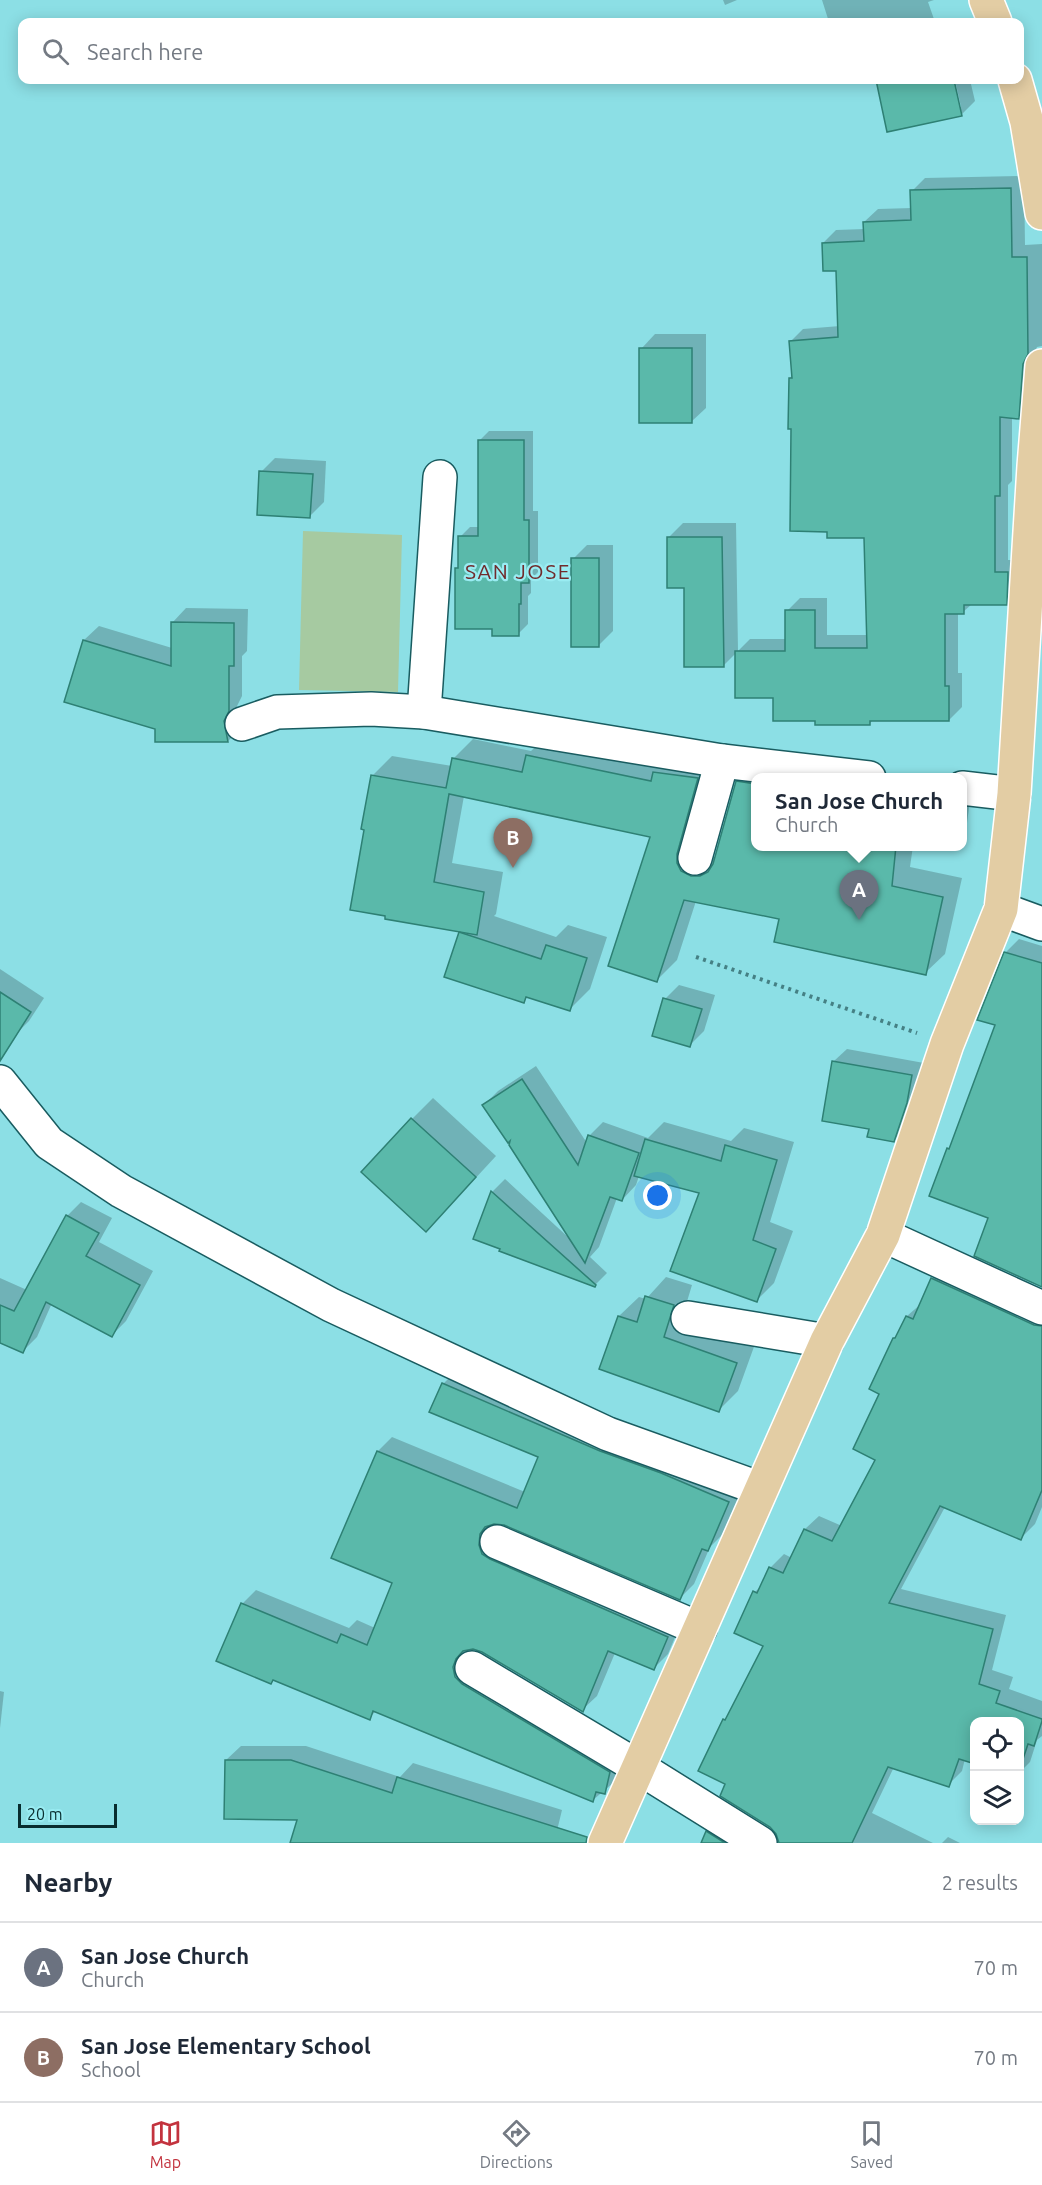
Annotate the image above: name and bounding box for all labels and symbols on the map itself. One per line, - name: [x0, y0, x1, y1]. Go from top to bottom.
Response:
- district label: SAN JOSE: [465, 559, 571, 583]
- pin: B: [494, 818, 532, 868]
- pin: A: [840, 870, 878, 920]
- your location: [643, 1181, 672, 1210]
- scale bar: [18, 1801, 117, 1828]

